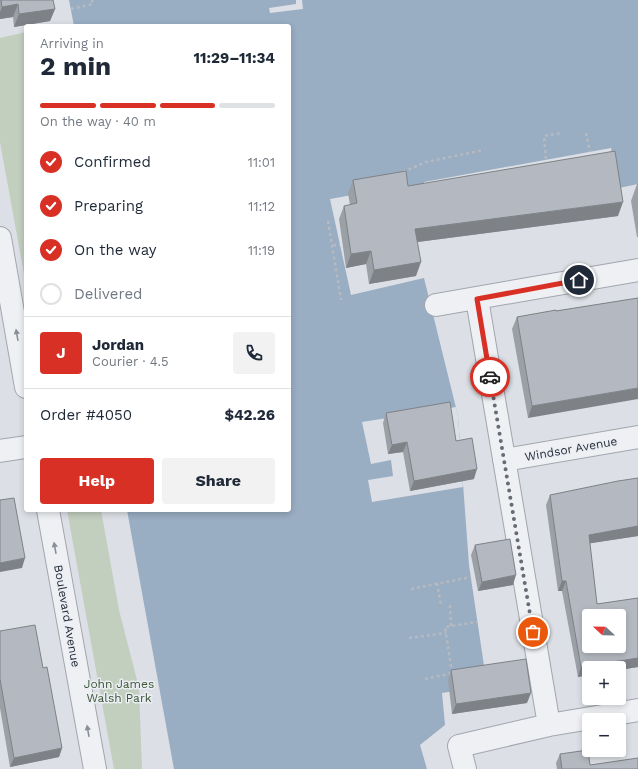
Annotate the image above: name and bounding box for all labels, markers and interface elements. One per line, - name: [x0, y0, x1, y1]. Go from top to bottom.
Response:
- text: Arriving in: [40, 36, 104, 51]
- text: 11:29–11:34: [194, 49, 275, 67]
- text: 2 min: [40, 51, 111, 81]
- text: On the way · 40 m: [40, 114, 156, 129]
- icon: check: [40, 151, 62, 173]
- text: Confirmed: [74, 153, 151, 171]
- text: 11:01: [248, 155, 275, 170]
- icon: check: [40, 195, 62, 217]
- text: Preparing: [74, 197, 143, 215]
- text: 11:12: [248, 199, 275, 214]
- icon: check: [40, 239, 62, 261]
- text: On the way: [74, 241, 156, 259]
- text: 11:19: [248, 243, 275, 258]
- pin: [562, 263, 596, 297]
- icon: home: [568, 269, 590, 291]
- text: Delivered: [74, 285, 142, 303]
- one-way arrow: [14, 329, 20, 341]
- button: phone: [233, 332, 275, 374]
- text: Jordan: [92, 336, 144, 354]
- text: J: [56, 344, 66, 362]
- text: Courier · 4.5: [92, 354, 169, 369]
- courier: [470, 357, 510, 397]
- icon: car: [479, 366, 501, 388]
- text: Order #4050: [40, 406, 132, 424]
- text: $42.26: [224, 406, 275, 424]
- street label: Windsor Avenue: [524, 434, 619, 464]
- button: Help: [40, 458, 154, 504]
- button: Share: [162, 458, 275, 504]
- one-way arrow: [52, 541, 58, 554]
- street label: Boulevard Avenue: [51, 564, 83, 669]
- north arrow: [582, 609, 626, 653]
- map controls: [582, 609, 626, 757]
- pin: [516, 615, 550, 649]
- icon: bag: [522, 621, 544, 643]
- button: +: [582, 661, 626, 705]
- park label: John James Walsh Park: [84, 677, 154, 705]
- button: −: [582, 713, 626, 757]
- one-way arrow: [85, 725, 91, 737]

